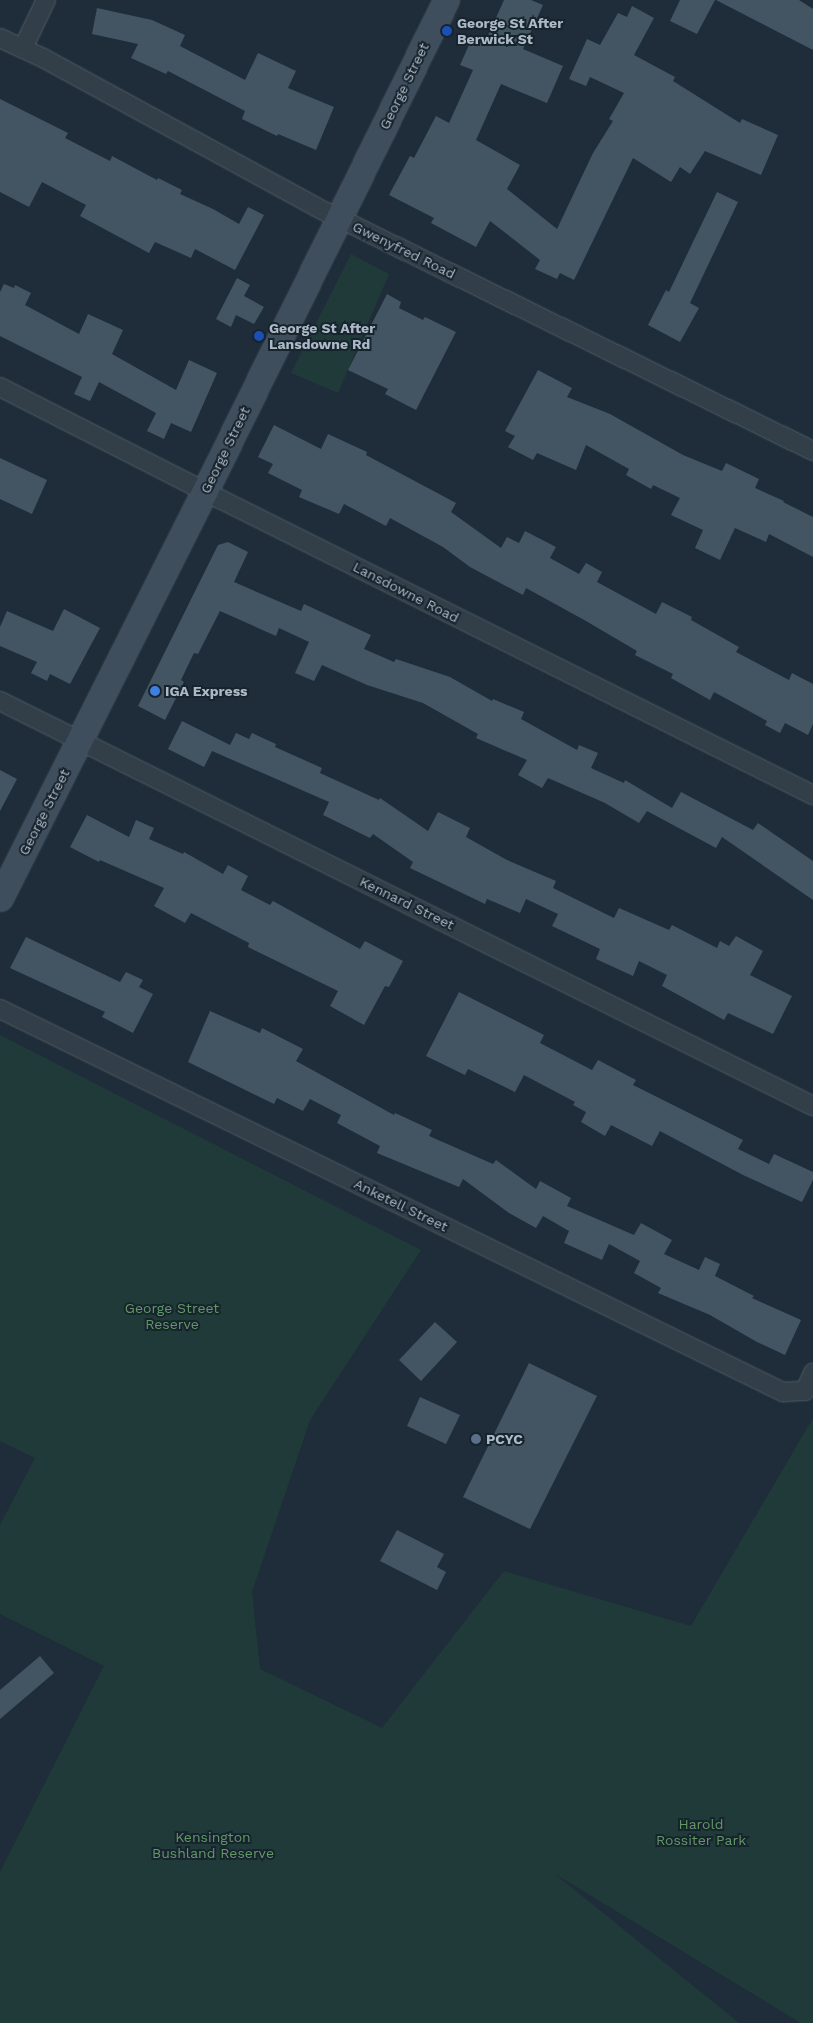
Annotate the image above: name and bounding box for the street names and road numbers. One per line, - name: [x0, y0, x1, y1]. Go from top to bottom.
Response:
- street label: George Street: [376, 40, 432, 132]
- street label: Gwenyfred Road: [350, 218, 458, 282]
- street label: George Street: [197, 404, 253, 496]
- street label: Lansdowne Road: [350, 558, 462, 626]
- street label: George Street: [15, 766, 73, 858]
- street label: Kennard Street: [357, 873, 457, 933]
- street label: Anketell Street: [351, 1175, 451, 1235]

